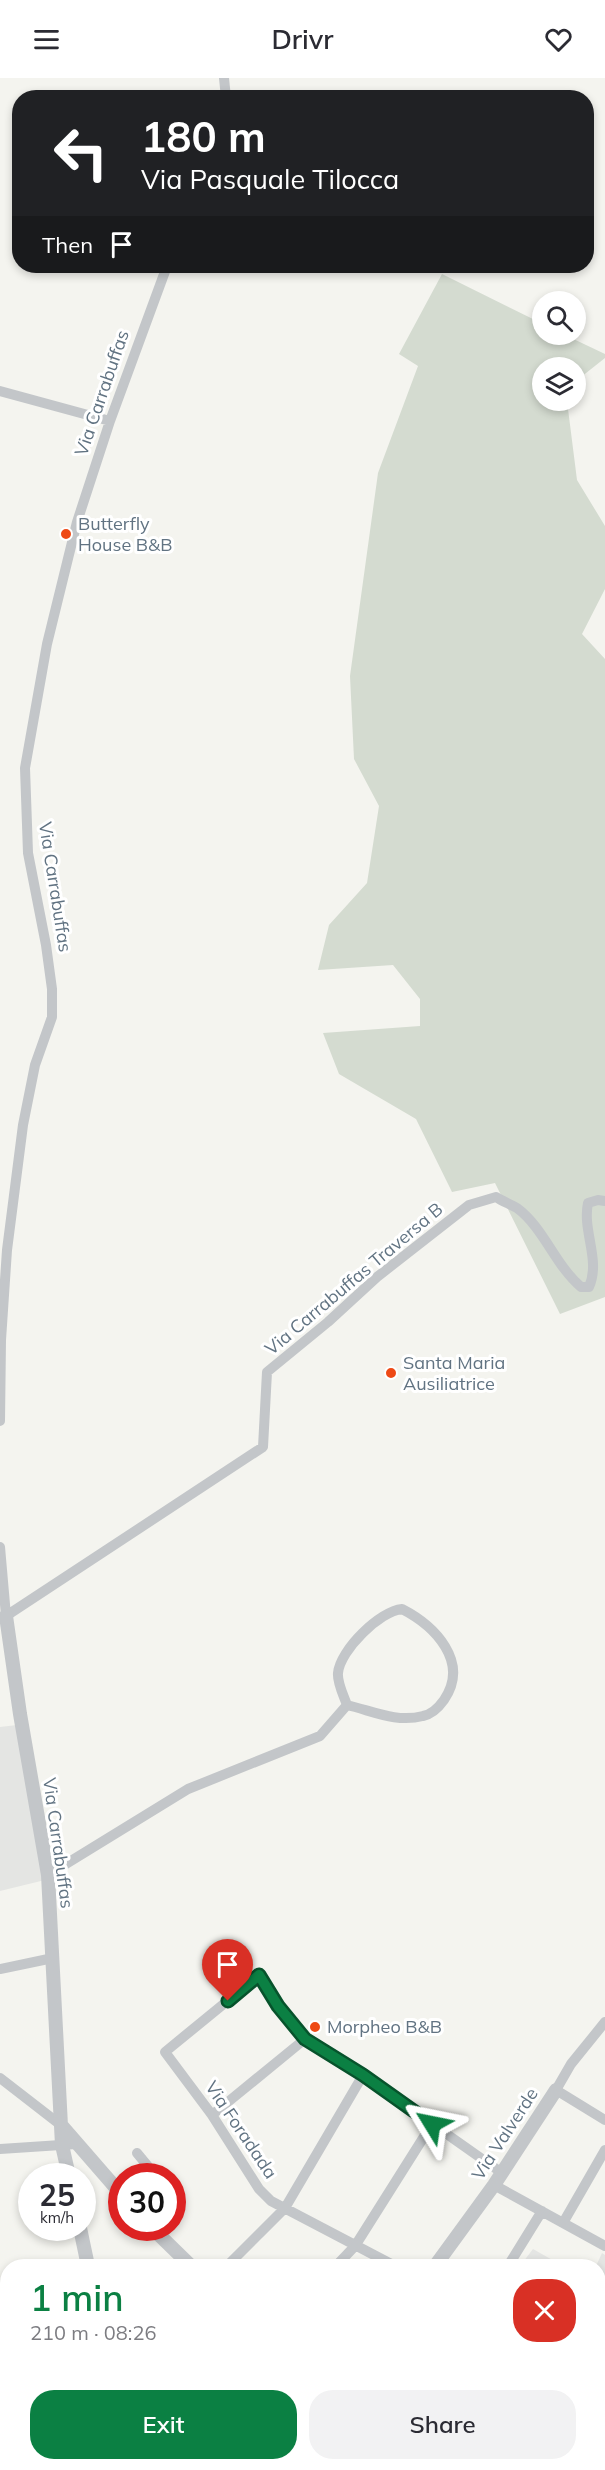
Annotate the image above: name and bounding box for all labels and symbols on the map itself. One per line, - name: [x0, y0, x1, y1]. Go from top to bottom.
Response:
- street label: Via Carrabuffas: [69, 327, 134, 459]
- place label: Butterfly House B&B: [78, 512, 172, 556]
- marker: Butterfly House B&B: [59, 527, 73, 541]
- street label: Via Carrabuffas: [34, 820, 77, 954]
- street label: Via Carrabuffas Traversa B: [260, 1197, 447, 1360]
- place label: Santa Maria Ausiliatrice: [403, 1351, 505, 1395]
- marker: Santa Maria Ausiliatrice: [384, 1366, 398, 1380]
- street label: Via Carrabuffas: [38, 1776, 79, 1910]
- pin: [202, 1939, 253, 2001]
- place label: Morpheo B&B: [327, 2015, 442, 2038]
- marker: Morpheo B&B: [308, 2020, 322, 2034]
- street label: Via Foradada: [200, 2077, 282, 2183]
- street label: Via Valverde: [466, 2083, 543, 2184]
- position arrow: [400, 2092, 464, 2156]
- speed limit sign: 30: [108, 2163, 186, 2241]

